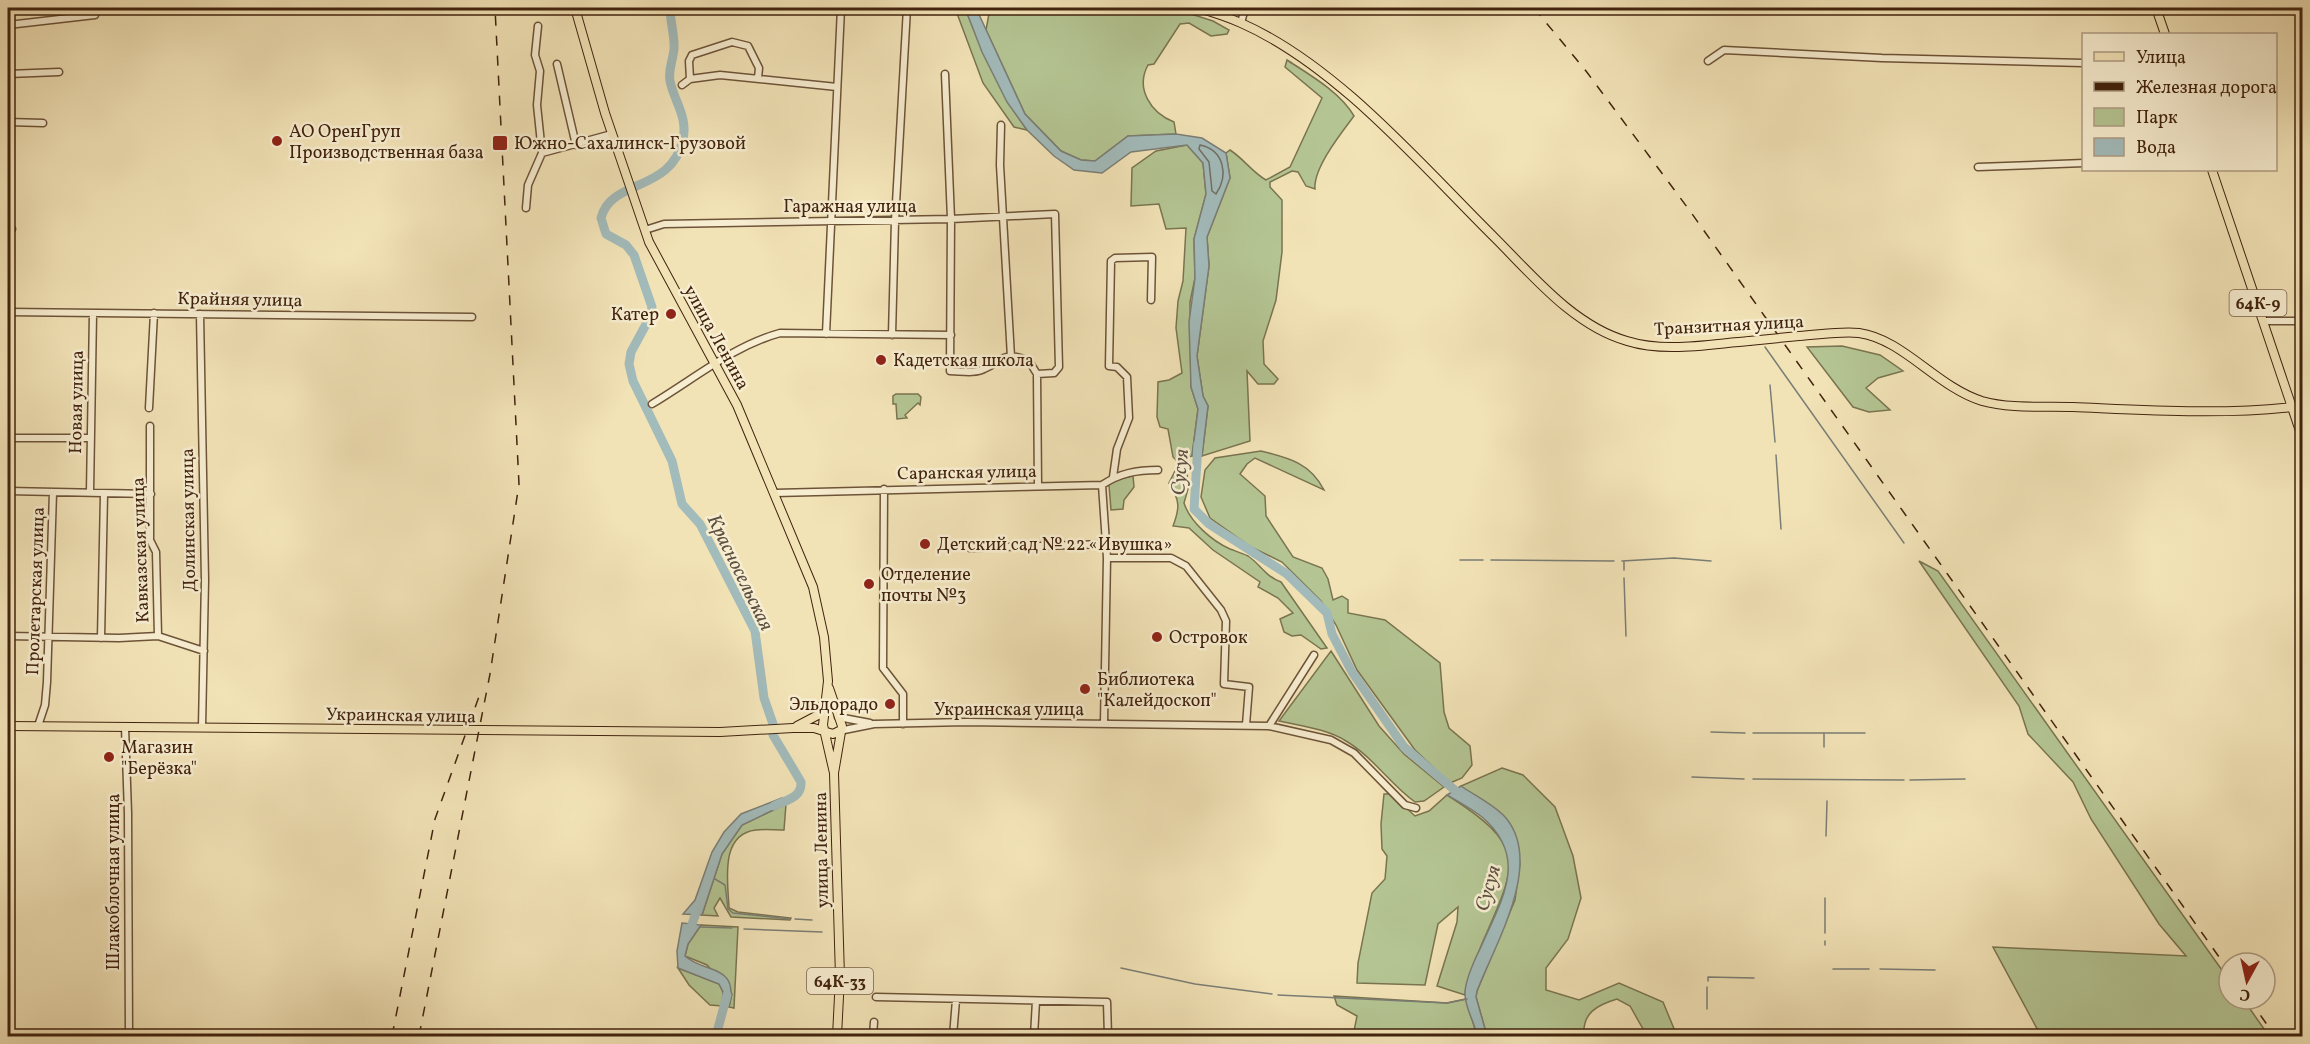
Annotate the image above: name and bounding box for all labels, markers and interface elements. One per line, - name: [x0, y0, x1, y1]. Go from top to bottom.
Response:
- legend: [2082, 33, 2277, 171]
- text: Улица: [2136, 46, 2186, 71]
- text: Железная дорога: [2136, 76, 2277, 101]
- text: Парк: [2136, 106, 2178, 131]
- place label: АО ОренГруп Производственная база: [289, 120, 484, 166]
- place label: Южно-Сахалинск-Грузовой: [514, 132, 746, 157]
- marker: АО ОренГруп Производственная база: [270, 134, 284, 148]
- marker: Южно-Сахалинск-Грузовой: [491, 134, 509, 152]
- text: Вода: [2136, 136, 2176, 161]
- street label: Гаражная улица: [783, 195, 917, 220]
- street label: улица Ленина: [677, 281, 755, 395]
- street label: Крайняя улица: [177, 287, 303, 314]
- road number: 64К-9: [2230, 290, 2286, 316]
- place label: Катер: [611, 303, 659, 328]
- marker: Катер: [664, 307, 678, 321]
- street label: Транзитная улица: [1653, 310, 1805, 343]
- place label: Кадетская школа: [893, 349, 1034, 374]
- street label: Новая улица: [64, 350, 91, 454]
- marker: Кадетская школа: [874, 353, 888, 367]
- street label: Долинская улица: [176, 448, 203, 592]
- water label: Сусуя: [1165, 448, 1197, 497]
- street label: Саранская улица: [897, 460, 1037, 487]
- street label: Кавказская улица: [126, 477, 157, 623]
- street label: Пролетарская улица: [21, 506, 52, 676]
- water label: Красносельская: [699, 510, 780, 636]
- place label: Детский сад № 22 «Ивушка»: [937, 533, 1172, 558]
- marker: Детский сад № 22 «Ивушка»: [918, 537, 932, 551]
- place label: Отделение почты №3: [881, 563, 971, 609]
- marker: Отделение почты №3: [862, 577, 876, 591]
- place label: Островок: [1169, 626, 1248, 651]
- marker: Островок: [1150, 630, 1164, 644]
- place label: Библиотека "Калейдоскоп": [1097, 668, 1217, 714]
- marker: Библиотека "Калейдоскоп": [1078, 682, 1092, 696]
- place label: Эльдорадо: [789, 693, 878, 718]
- marker: Эльдорадо: [883, 697, 897, 711]
- street label: Украинская улица: [934, 698, 1084, 723]
- street label: Украинская улица: [326, 703, 476, 730]
- place label: Магазин "Берёзка": [121, 736, 197, 782]
- marker: Магазин "Берёзка": [102, 750, 116, 764]
- street label: улица Ленина: [809, 792, 836, 908]
- street label: Шлакоблочная улица: [102, 794, 127, 970]
- water label: Сусуя: [1469, 862, 1509, 915]
- north arrow: [2217, 951, 2277, 1011]
- road number: 64К-33: [807, 968, 873, 994]
- text: С: [2239, 982, 2252, 1005]

